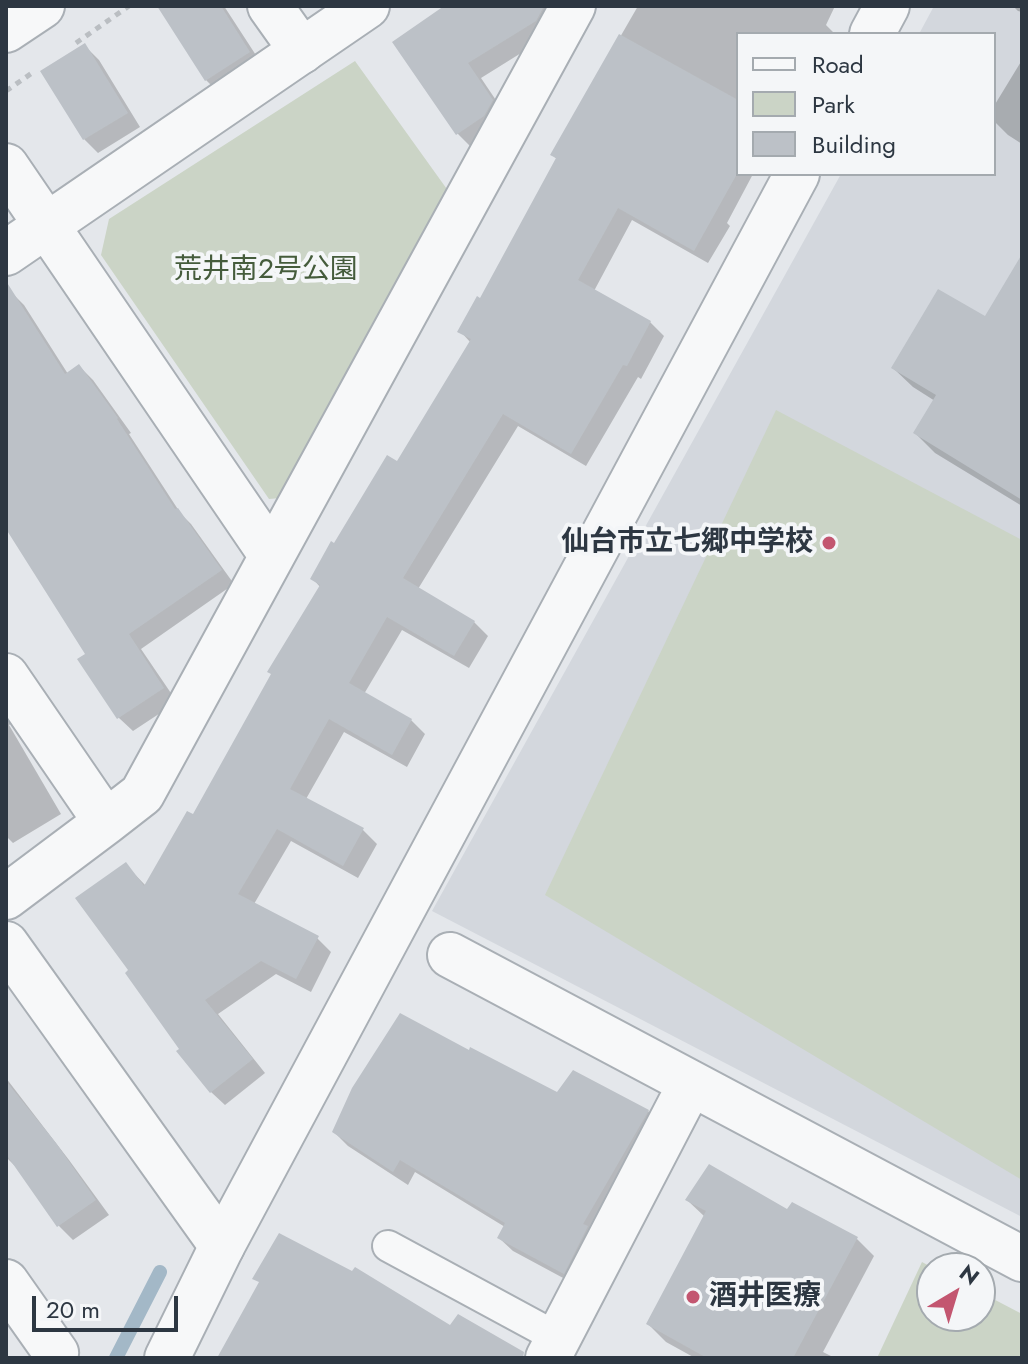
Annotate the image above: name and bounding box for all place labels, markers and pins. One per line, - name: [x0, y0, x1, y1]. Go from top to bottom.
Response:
- place label: 仙台市立七郷中学校: [561, 526, 813, 560]
- marker: 仙台市立七郷中学校: [820, 534, 838, 552]
- place label: 酒井医療: [709, 1280, 821, 1314]
- marker: 酒井医療: [684, 1288, 702, 1306]

